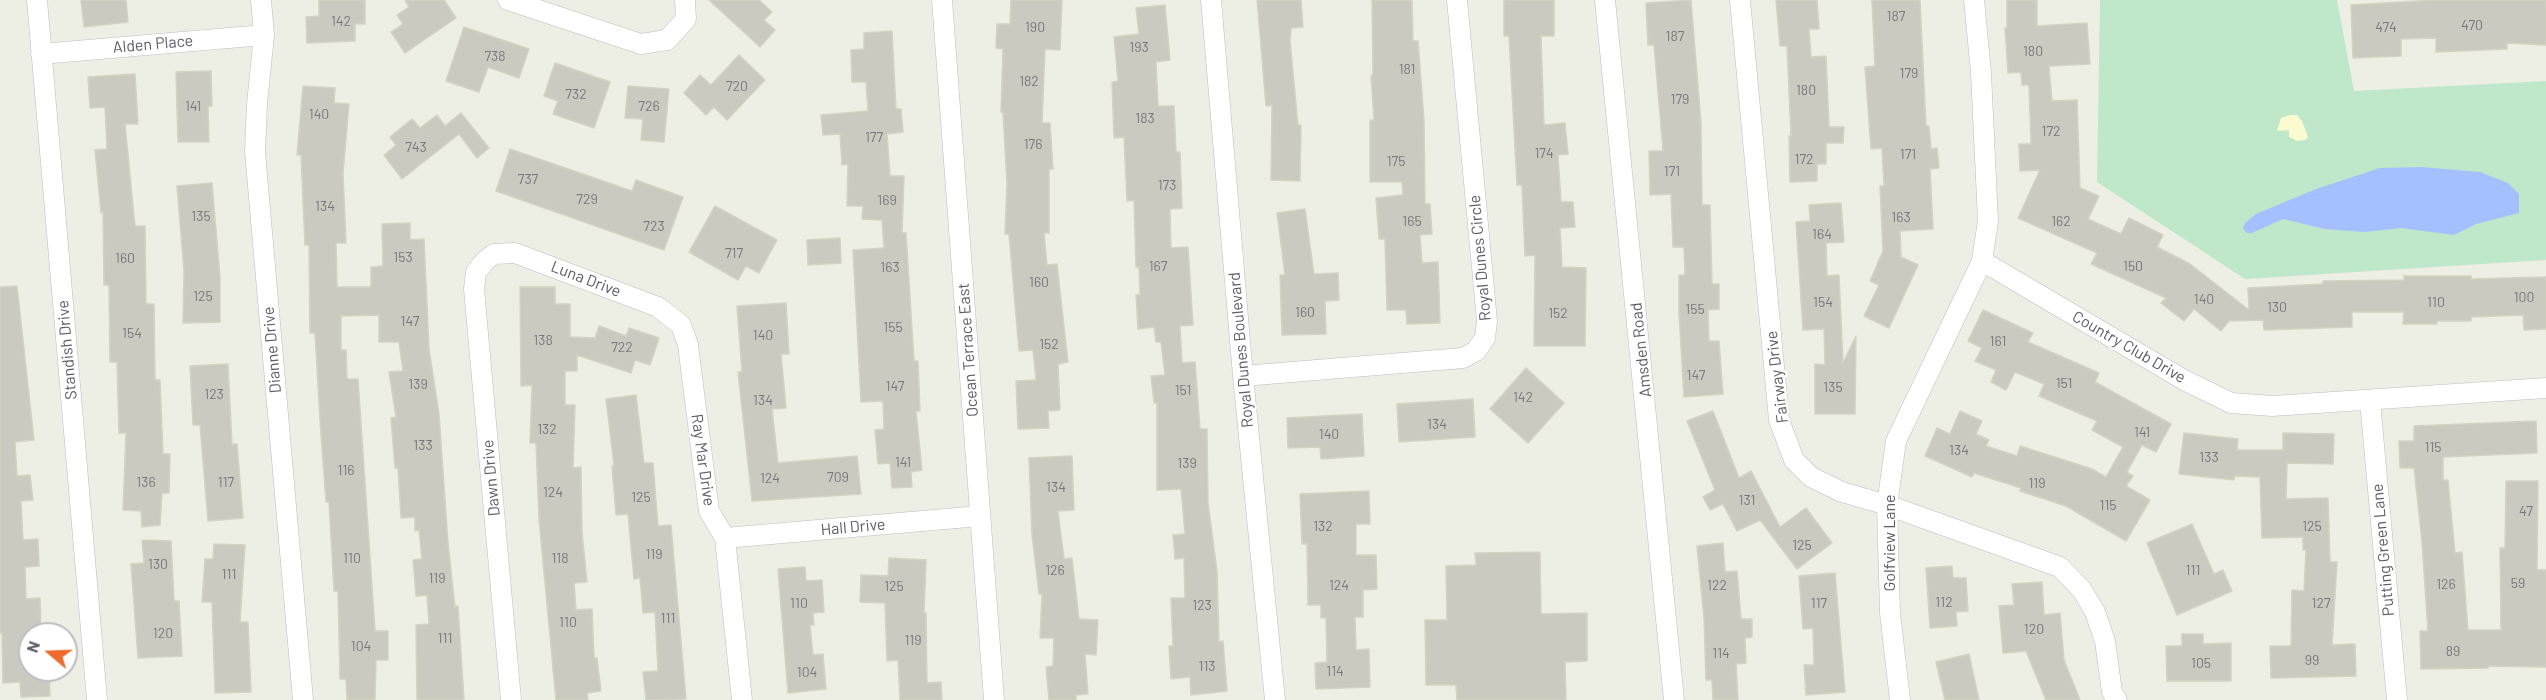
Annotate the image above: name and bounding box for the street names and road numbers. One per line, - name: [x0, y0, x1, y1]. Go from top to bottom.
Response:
- street label: Alden Place: [112, 31, 194, 57]
- street label: Royal Dunes Circle: [1465, 194, 1495, 322]
- street label: Luna Drive: [548, 257, 624, 301]
- street label: Royal Dunes Boulevard: [1225, 272, 1257, 428]
- street label: Ocean Terrace East: [954, 282, 982, 418]
- street label: Standish Drive: [53, 299, 81, 401]
- street label: Amsden Road: [1626, 302, 1656, 398]
- street label: Dianne Drive: [259, 306, 285, 394]
- street label: Country Club Drive: [2069, 307, 2189, 387]
- street label: Fairway Drive: [1762, 330, 1792, 424]
- street label: Ray Mar Drive: [687, 413, 719, 507]
- street label: Dawn Drive: [478, 439, 504, 517]
- street label: Putting Green Lane: [2368, 483, 2398, 617]
- street label: Golfview Lane: [1880, 495, 1900, 591]
- street label: Hall Drive: [820, 515, 886, 539]

